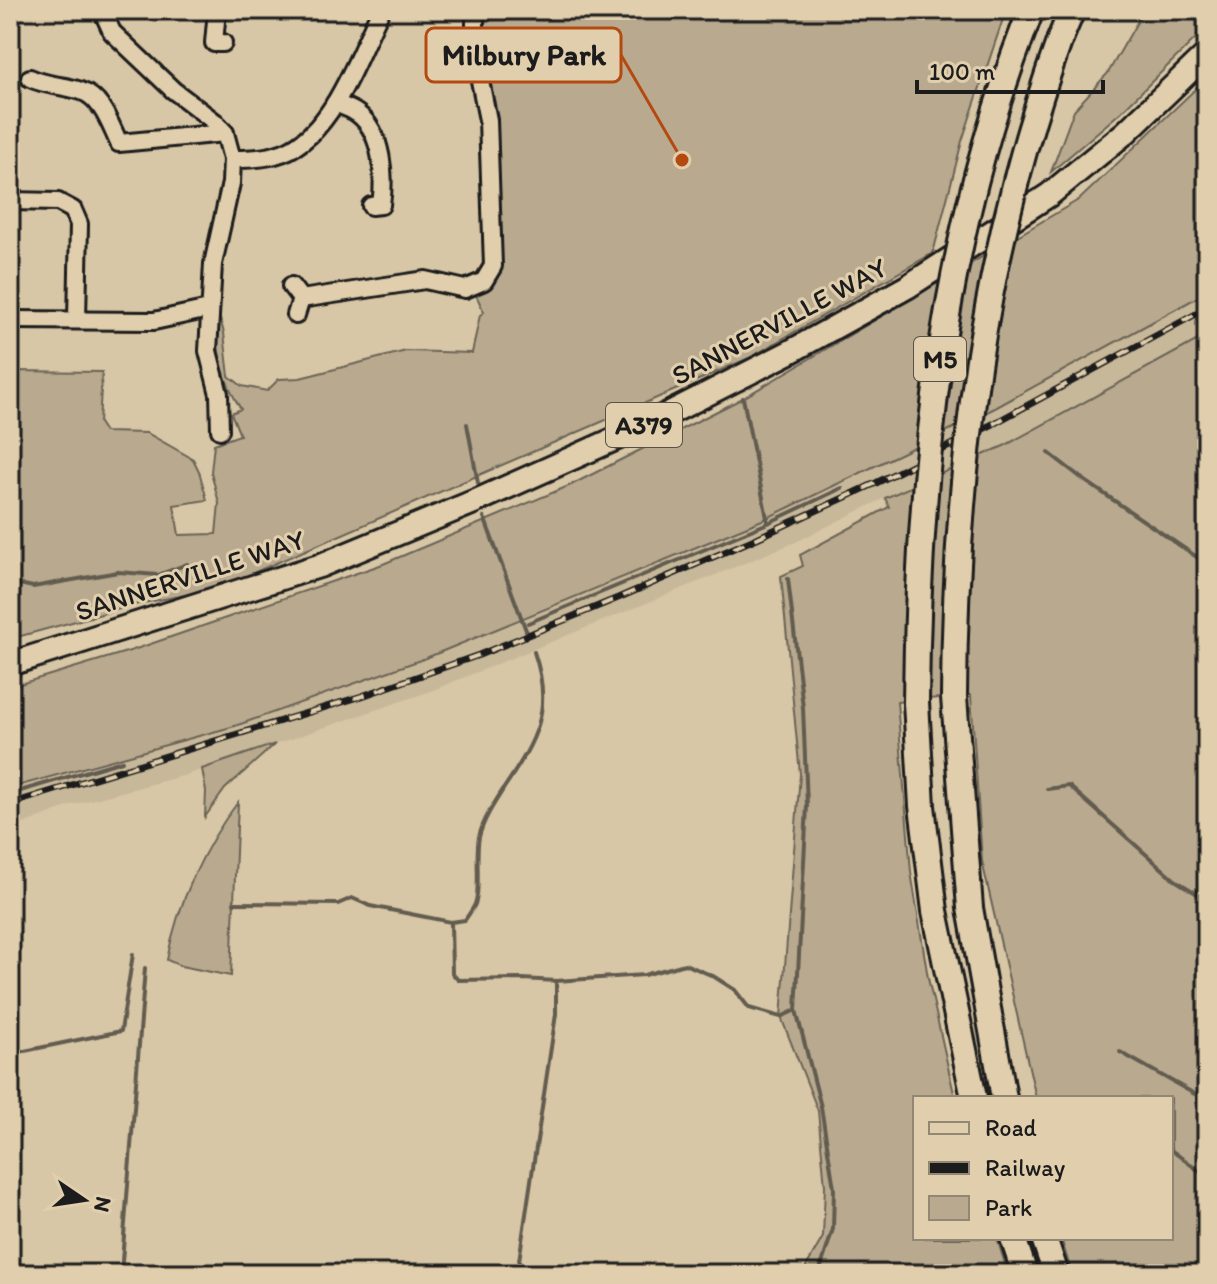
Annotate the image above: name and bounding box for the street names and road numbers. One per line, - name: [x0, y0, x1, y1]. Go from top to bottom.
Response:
- street label: SANNERVILLE WAY: [666, 250, 892, 392]
- road number: M5: [914, 337, 966, 381]
- road number: A379: [606, 403, 682, 447]
- street label: SANNERVILLE WAY: [71, 522, 309, 628]

